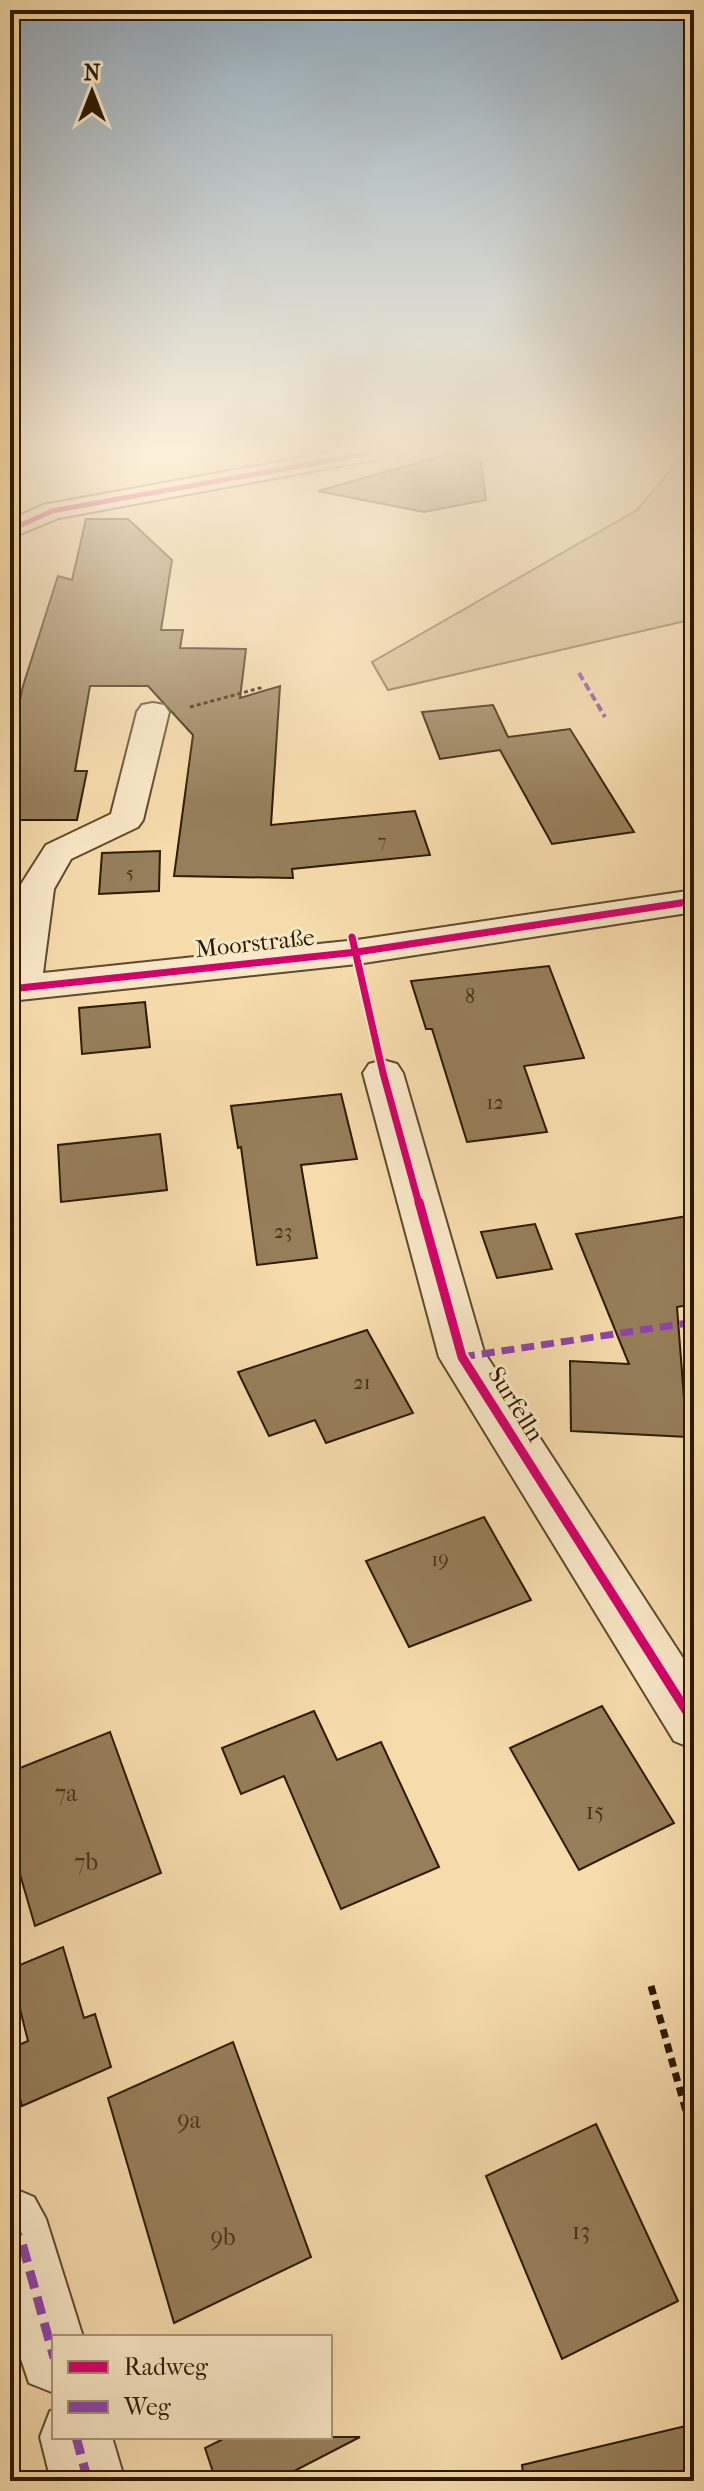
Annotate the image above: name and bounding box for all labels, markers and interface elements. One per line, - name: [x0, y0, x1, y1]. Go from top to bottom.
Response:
- north arrow: [52, 52, 132, 132]
- text: N: [84, 60, 101, 86]
- house number: 7: [378, 831, 387, 852]
- house number: 5: [126, 863, 134, 884]
- street label: Moorstraße: [194, 923, 316, 963]
- house number: 8: [465, 985, 475, 1008]
- house number: 12: [486, 1091, 504, 1114]
- house number: 23: [274, 1220, 292, 1243]
- street label: Surfelln: [482, 1362, 550, 1447]
- house number: 21: [353, 1371, 371, 1394]
- house number: 19: [431, 1548, 449, 1571]
- house number: 7a: [55, 1779, 78, 1807]
- house number: 15: [586, 1797, 604, 1825]
- house number: 7b: [74, 1848, 98, 1876]
- house number: 9a: [177, 2106, 202, 2134]
- house number: 13: [572, 2217, 590, 2245]
- house number: 9b: [210, 2223, 236, 2251]
- legend: [52, 2335, 332, 2439]
- text: Radweg: [124, 2353, 209, 2381]
- text: Weg: [123, 2393, 172, 2421]

